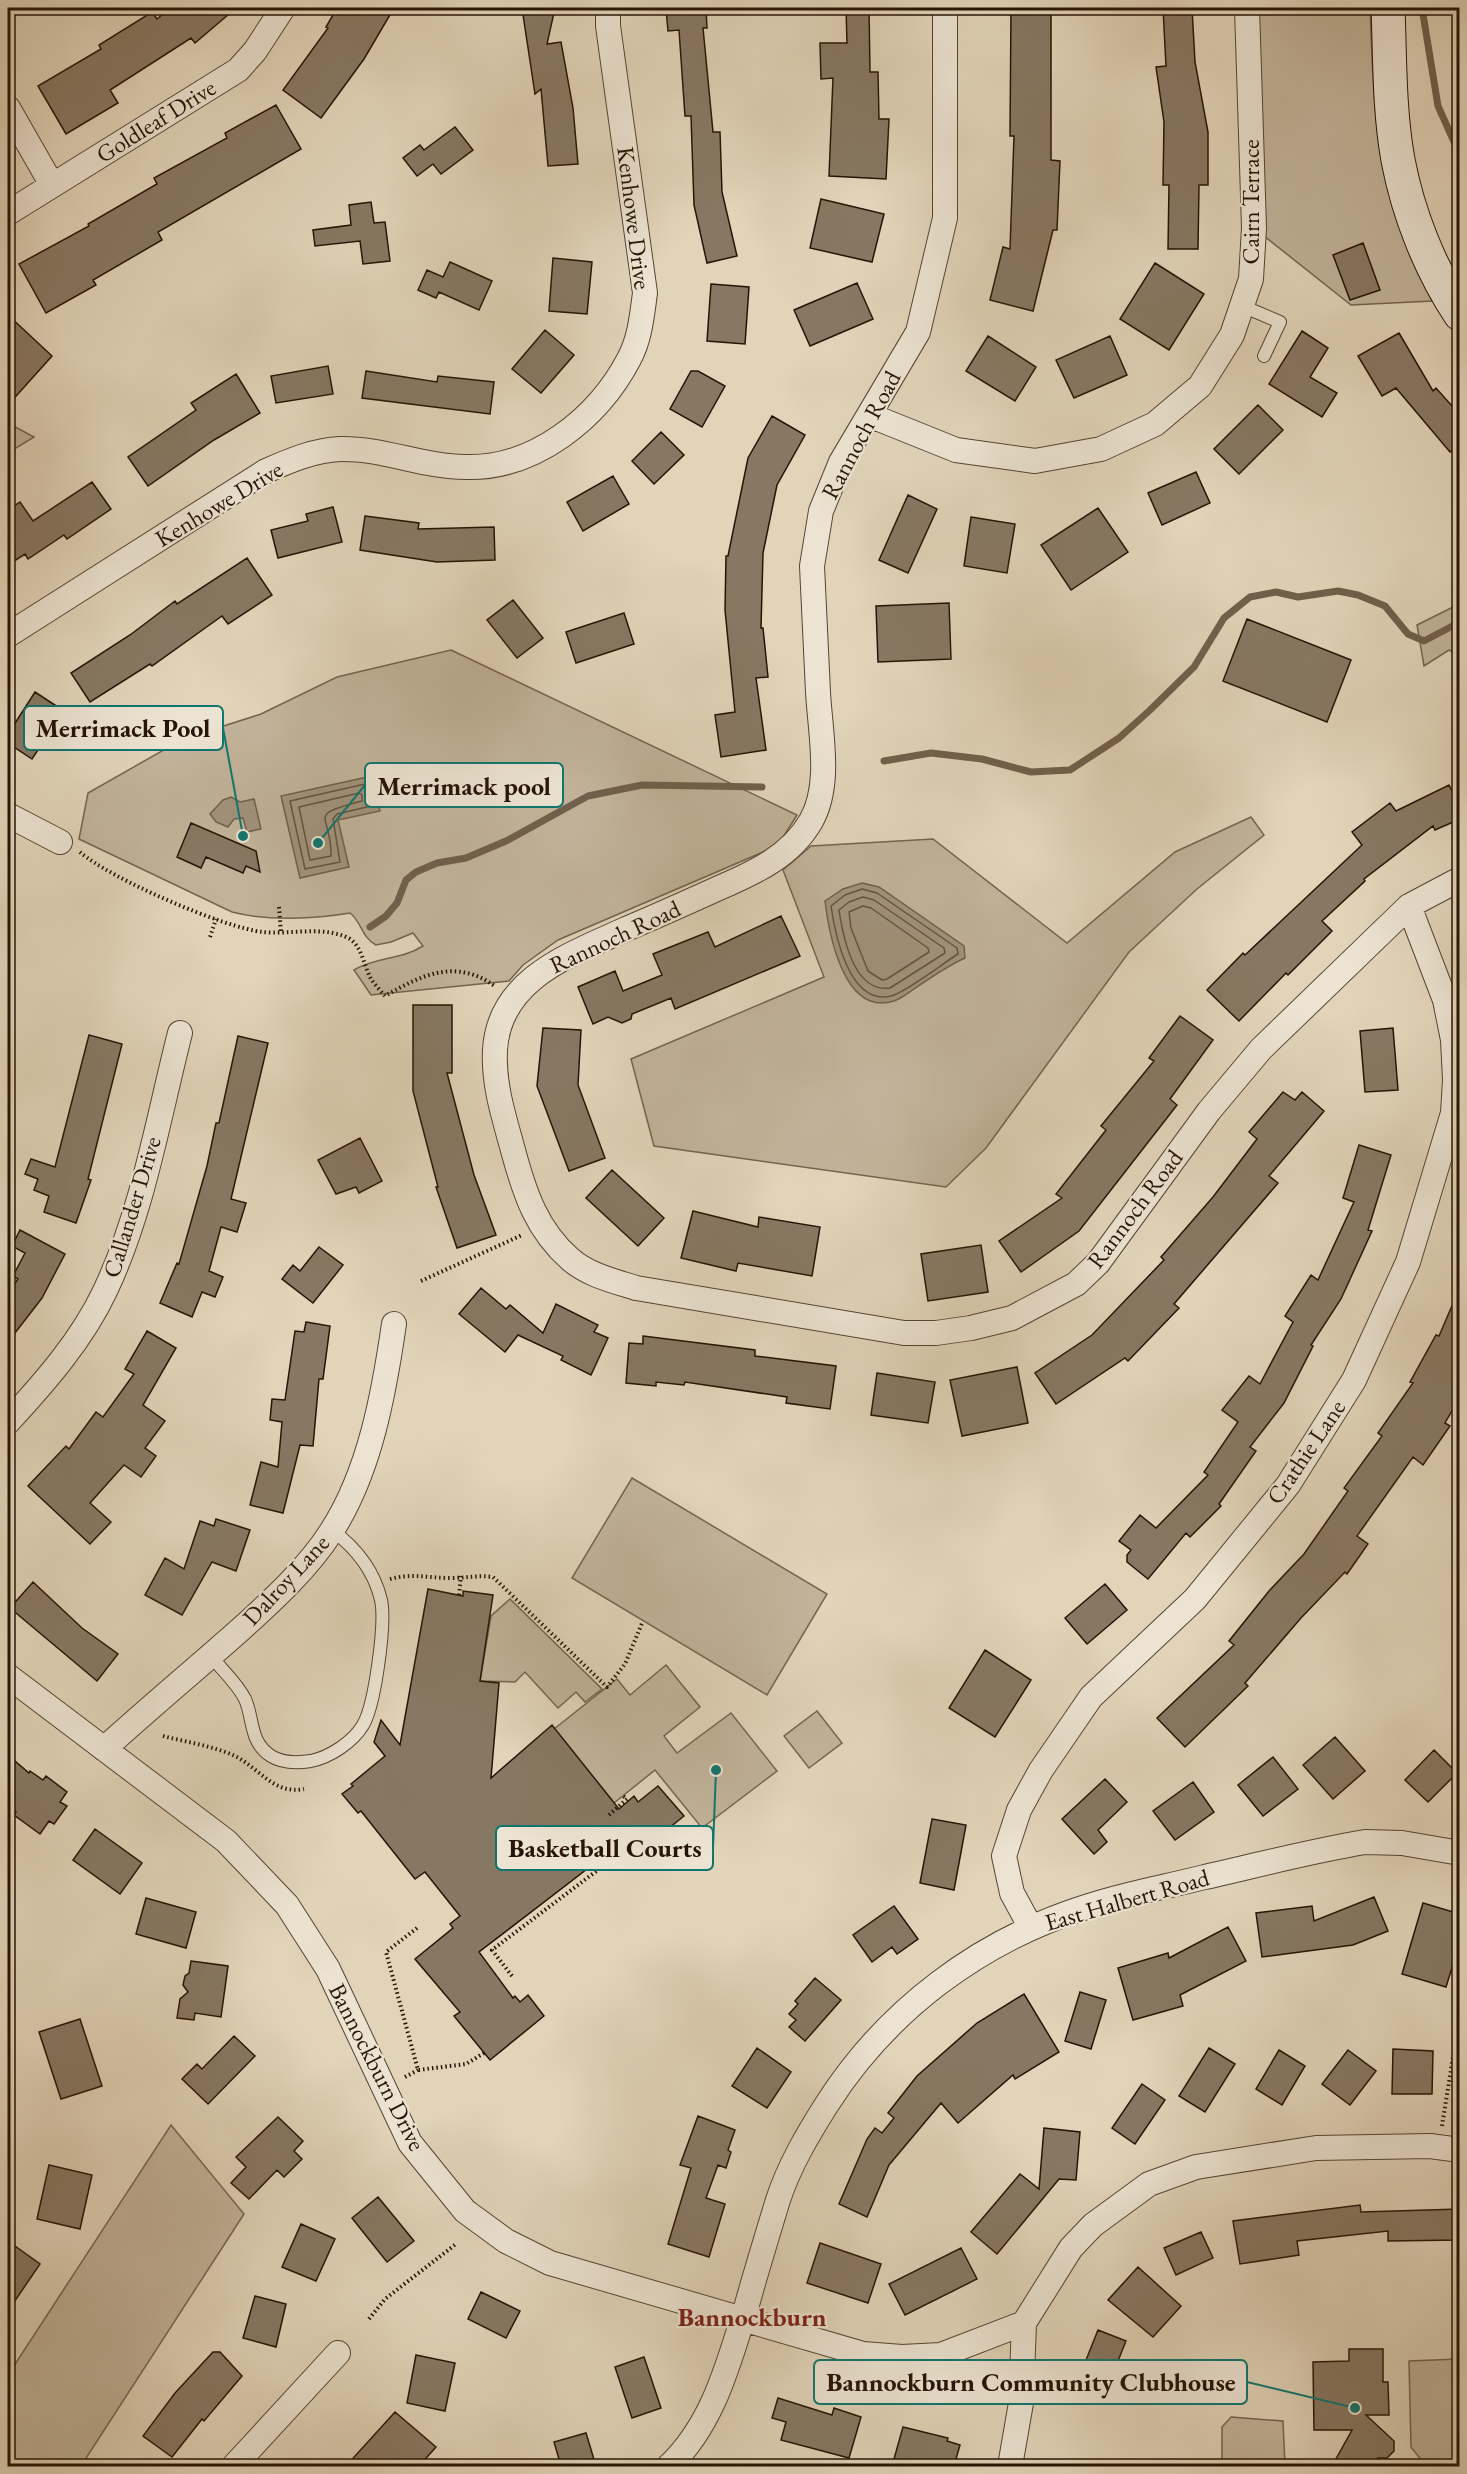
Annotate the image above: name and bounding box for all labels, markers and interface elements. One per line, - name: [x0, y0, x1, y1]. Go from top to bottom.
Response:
- street label: Goldleaf Drive: [90, 72, 221, 170]
- street label: Cairn Terrace: [1235, 139, 1266, 265]
- street label: Kenhowe Drive: [610, 145, 659, 291]
- street label: Rannoch Road: [814, 364, 908, 504]
- street label: Kenhowe Drive: [149, 453, 288, 554]
- callout: Merrimack Pool: [24, 706, 223, 750]
- text: Merrimack Pool: [36, 711, 210, 745]
- callout: Merrimack pool: [365, 763, 563, 807]
- text: Merrimack pool: [377, 769, 551, 803]
- street label: Rannoch Road: [544, 892, 686, 980]
- street label: Callander Drive: [95, 1133, 168, 1281]
- street label: Rannoch Road: [1080, 1142, 1190, 1274]
- street label: Crathie Lane: [1259, 1393, 1352, 1510]
- street label: Dalroy Lane: [236, 1528, 336, 1632]
- callout: Basketball Courts: [496, 1826, 713, 1870]
- text: Basketball Courts: [508, 1831, 702, 1865]
- street label: East Halbert Road: [1041, 1861, 1214, 1938]
- street label: Bannockburn Drive: [322, 1978, 433, 2156]
- district label: Bannockburn: [678, 2300, 827, 2334]
- callout: Bannockburn Community Clubhouse: [814, 2360, 1247, 2404]
- text: Bannockburn Community Clubhouse: [826, 2365, 1236, 2399]

